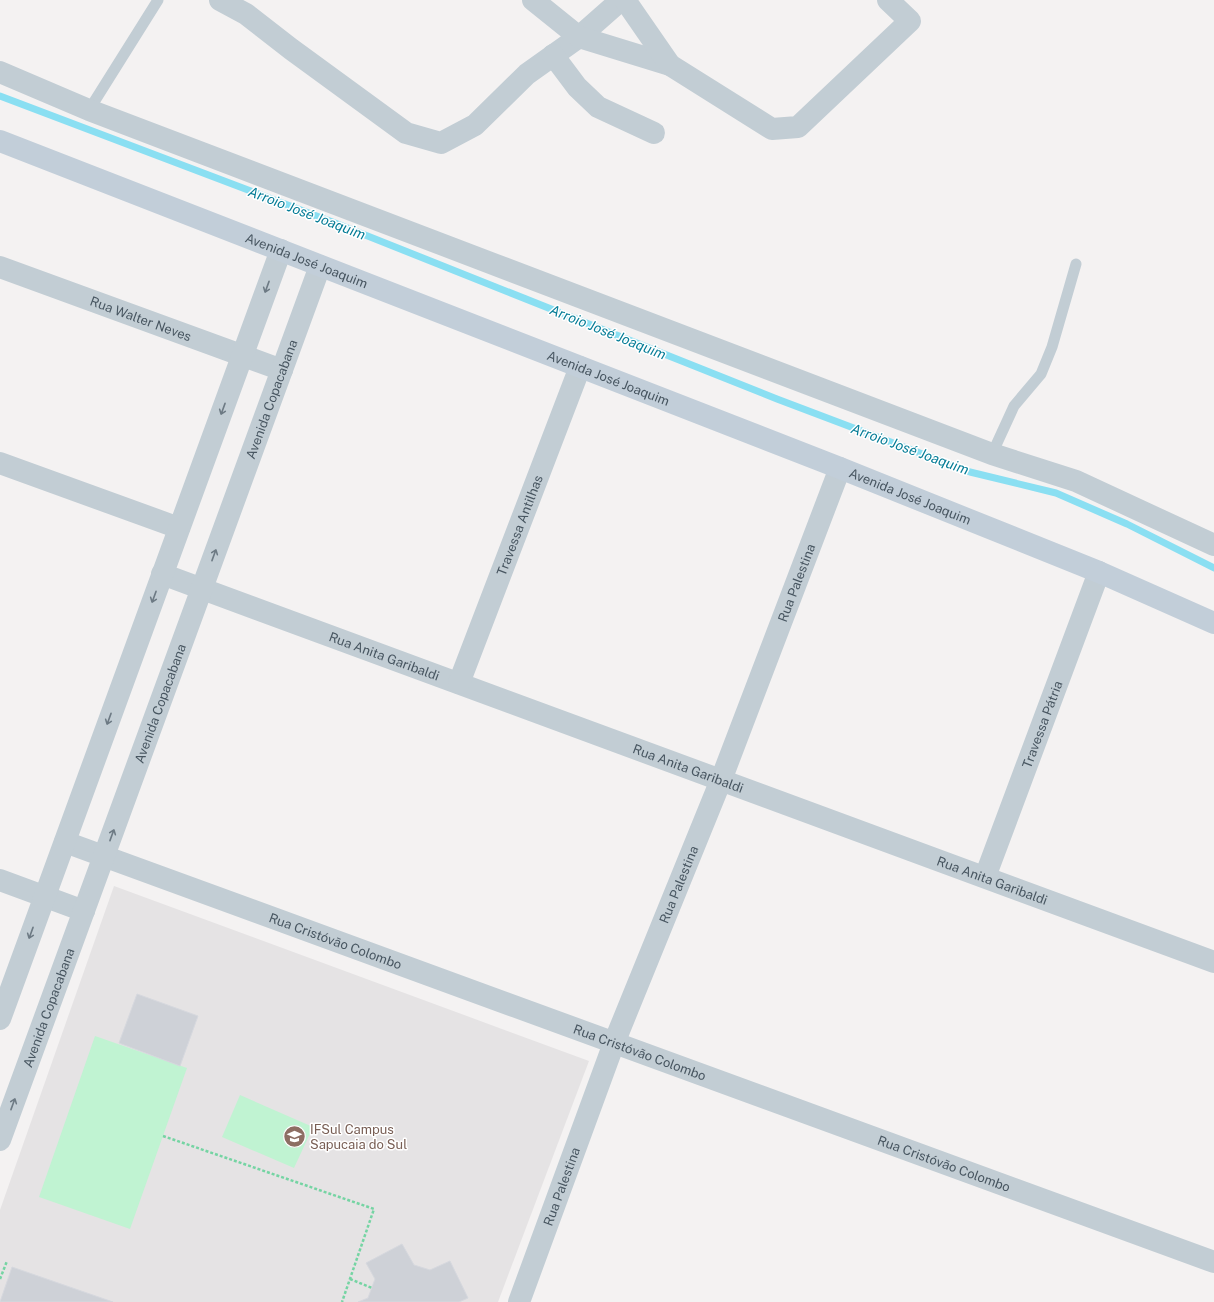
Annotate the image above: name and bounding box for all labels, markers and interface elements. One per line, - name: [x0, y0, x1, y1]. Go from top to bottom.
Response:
- water label: Arroio José Joaquim: [246, 183, 368, 243]
- street label: Avenida José Joaquim: [243, 230, 370, 291]
- one-way arrow: [263, 281, 271, 293]
- street label: Rua Walter Neves: [88, 293, 194, 344]
- water label: Arroio José Joaquim: [548, 301, 668, 363]
- street label: Avenida Copacabana: [243, 337, 300, 461]
- street label: Avenida José Joaquim: [545, 347, 672, 408]
- one-way arrow: [218, 403, 226, 415]
- water label: Arroio José Joaquim: [849, 420, 971, 478]
- street label: Avenida José Joaquim: [847, 465, 973, 527]
- street label: Travessa Antilhas: [493, 473, 545, 578]
- street label: Rua Palestina: [775, 541, 818, 624]
- one-way arrow: [211, 550, 219, 562]
- one-way arrow: [150, 590, 157, 603]
- street label: Rua Anita Garibaldi: [327, 629, 442, 683]
- street label: Avenida Copacabana: [131, 642, 189, 765]
- street label: Travessa Pátria: [1019, 679, 1065, 770]
- one-way arrow: [105, 713, 113, 725]
- street label: Rua Anita Garibaldi: [631, 741, 746, 795]
- one-way arrow: [108, 829, 116, 841]
- street label: Rua Palestina: [656, 843, 701, 925]
- street label: Rua Anita Garibaldi: [935, 853, 1050, 907]
- street label: Rua Cristóvão Colombo: [267, 910, 404, 972]
- one-way arrow: [27, 927, 35, 939]
- street label: Avenida Copacabana: [20, 946, 77, 1069]
- street label: Rua Cristóvão Colombo: [571, 1021, 708, 1083]
- one-way arrow: [10, 1098, 18, 1110]
- place label: IFSul Campus Sapucaia do Sul: [310, 1122, 407, 1152]
- school or university icon: IFSul Campus Sapucaia do Sul: [281, 1123, 307, 1149]
- street label: Rua Cristóvão Colombo: [876, 1132, 1013, 1194]
- street label: Rua Palestina: [540, 1145, 583, 1228]

